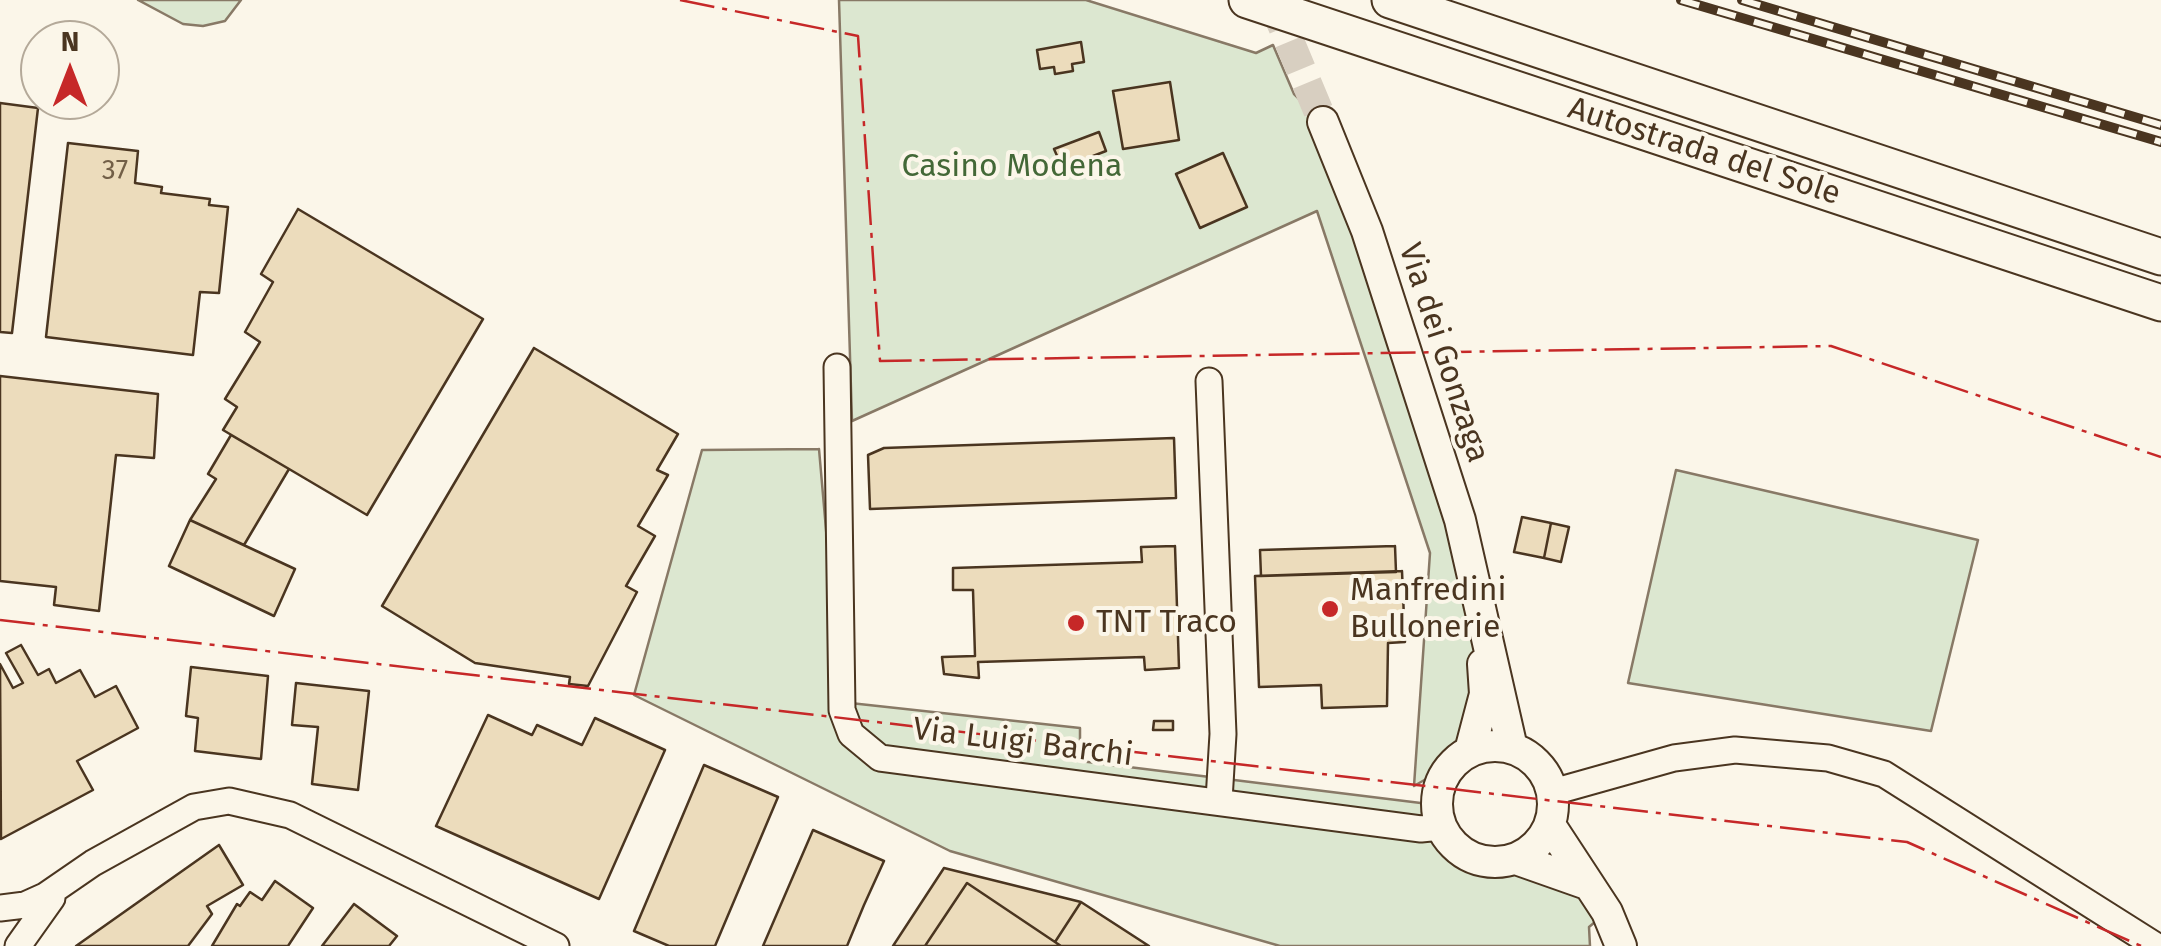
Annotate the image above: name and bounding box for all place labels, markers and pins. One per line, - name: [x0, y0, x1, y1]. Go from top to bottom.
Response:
- place label: Manfredini Bullonerie: [1350, 572, 1507, 647]
- marker: Manfredini Bullonerie: [1319, 598, 1341, 620]
- place label: TNT Traco: [1096, 604, 1237, 642]
- marker: TNT Traco: [1065, 612, 1087, 634]

